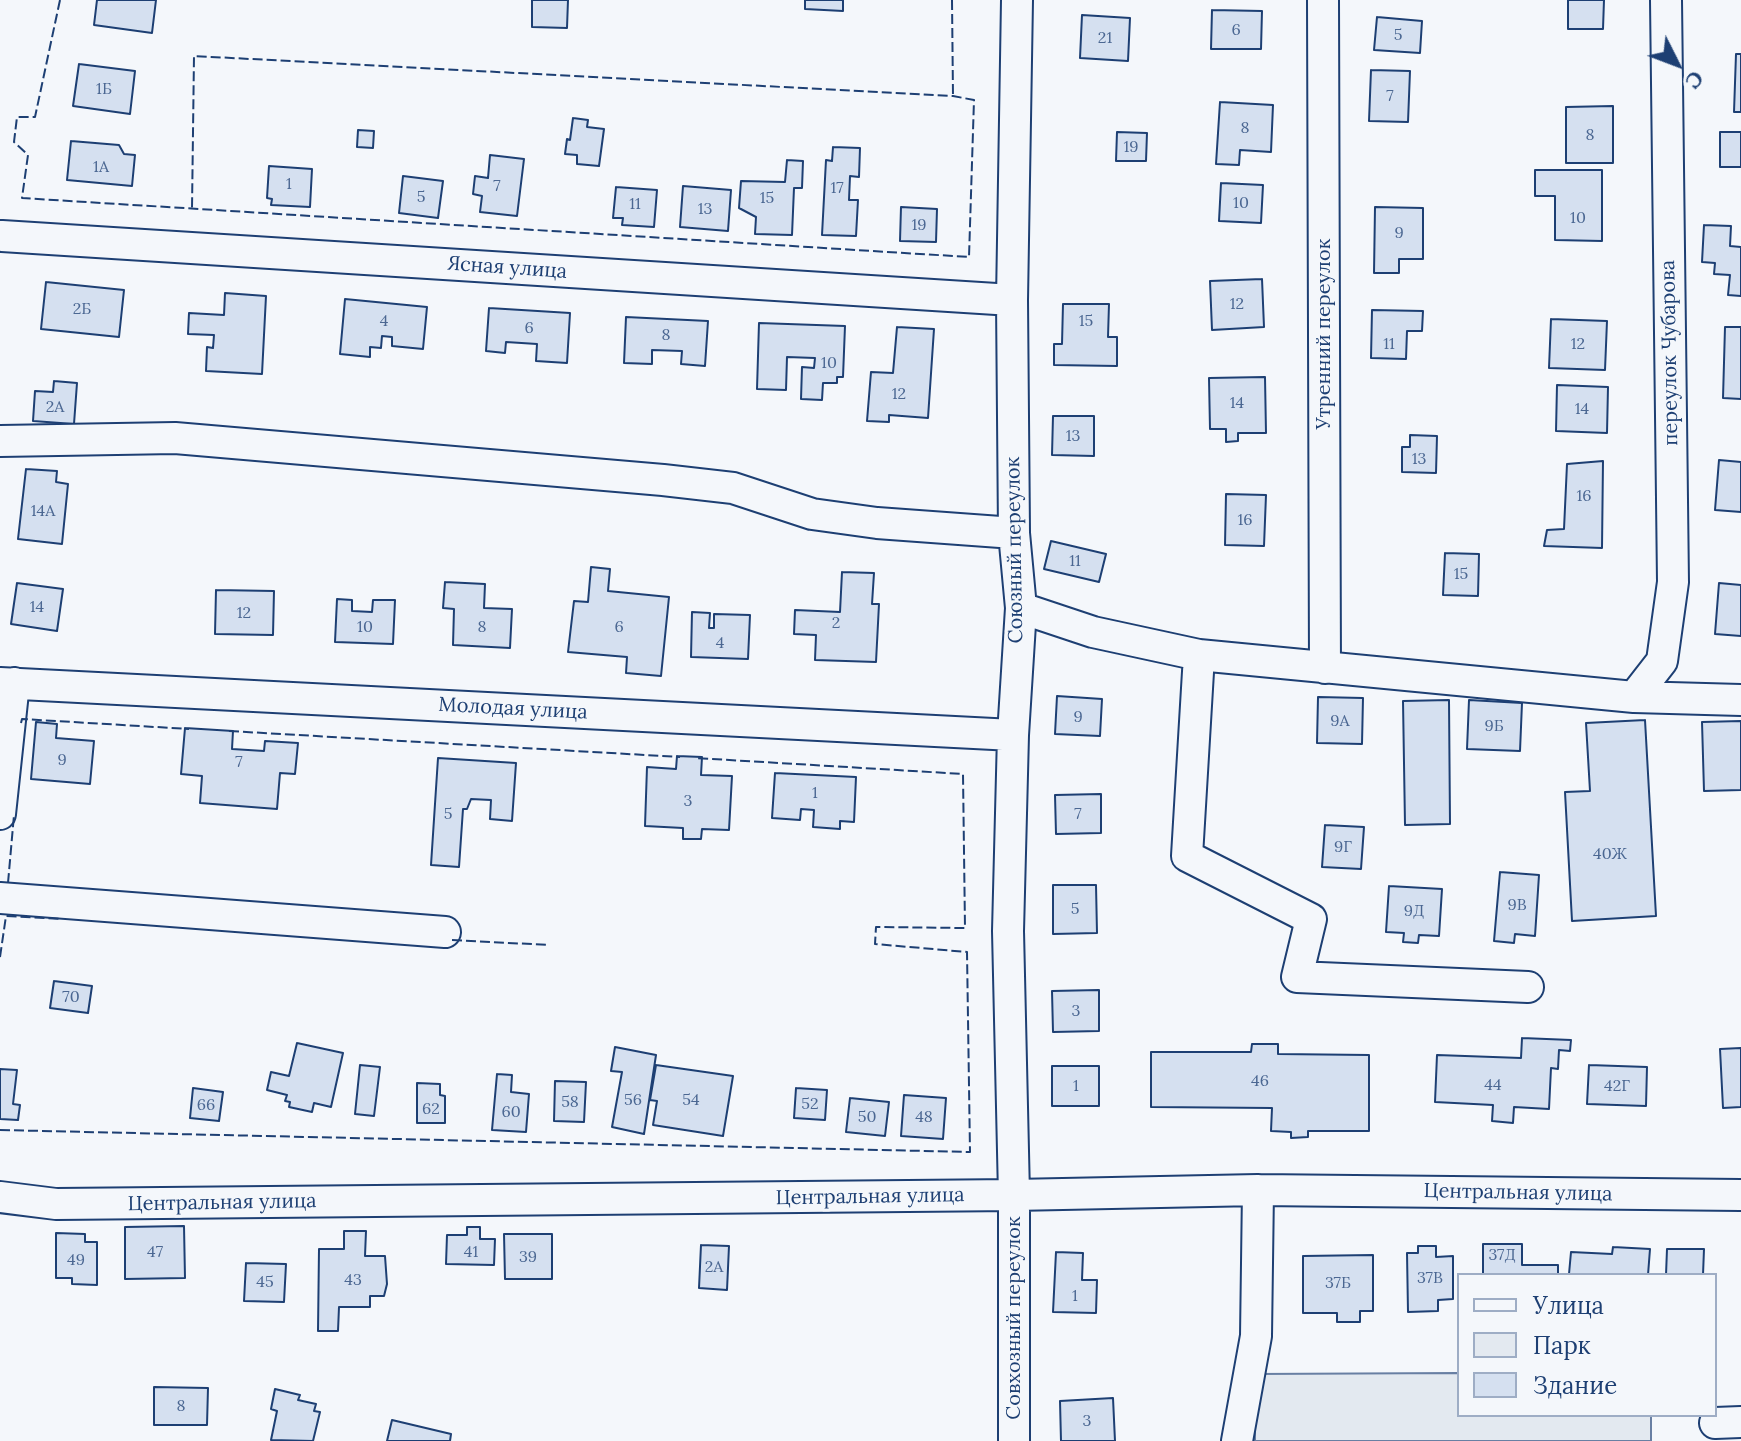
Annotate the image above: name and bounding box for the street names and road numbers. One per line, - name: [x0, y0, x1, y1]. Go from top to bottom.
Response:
- street label: Утренний переулок: [1312, 239, 1336, 429]
- street label: Ясная улица: [446, 252, 568, 284]
- street label: переулок Чубарова: [1656, 260, 1684, 446]
- street label: Союзный переулок: [1001, 456, 1029, 644]
- street label: Молодая улица: [438, 693, 588, 725]
- street label: Центральная улица: [1423, 1179, 1613, 1207]
- street label: Центральная улица: [775, 1183, 965, 1211]
- street label: Центральная улица: [127, 1189, 317, 1217]
- street label: Совхозный переулок: [1002, 1216, 1026, 1420]

